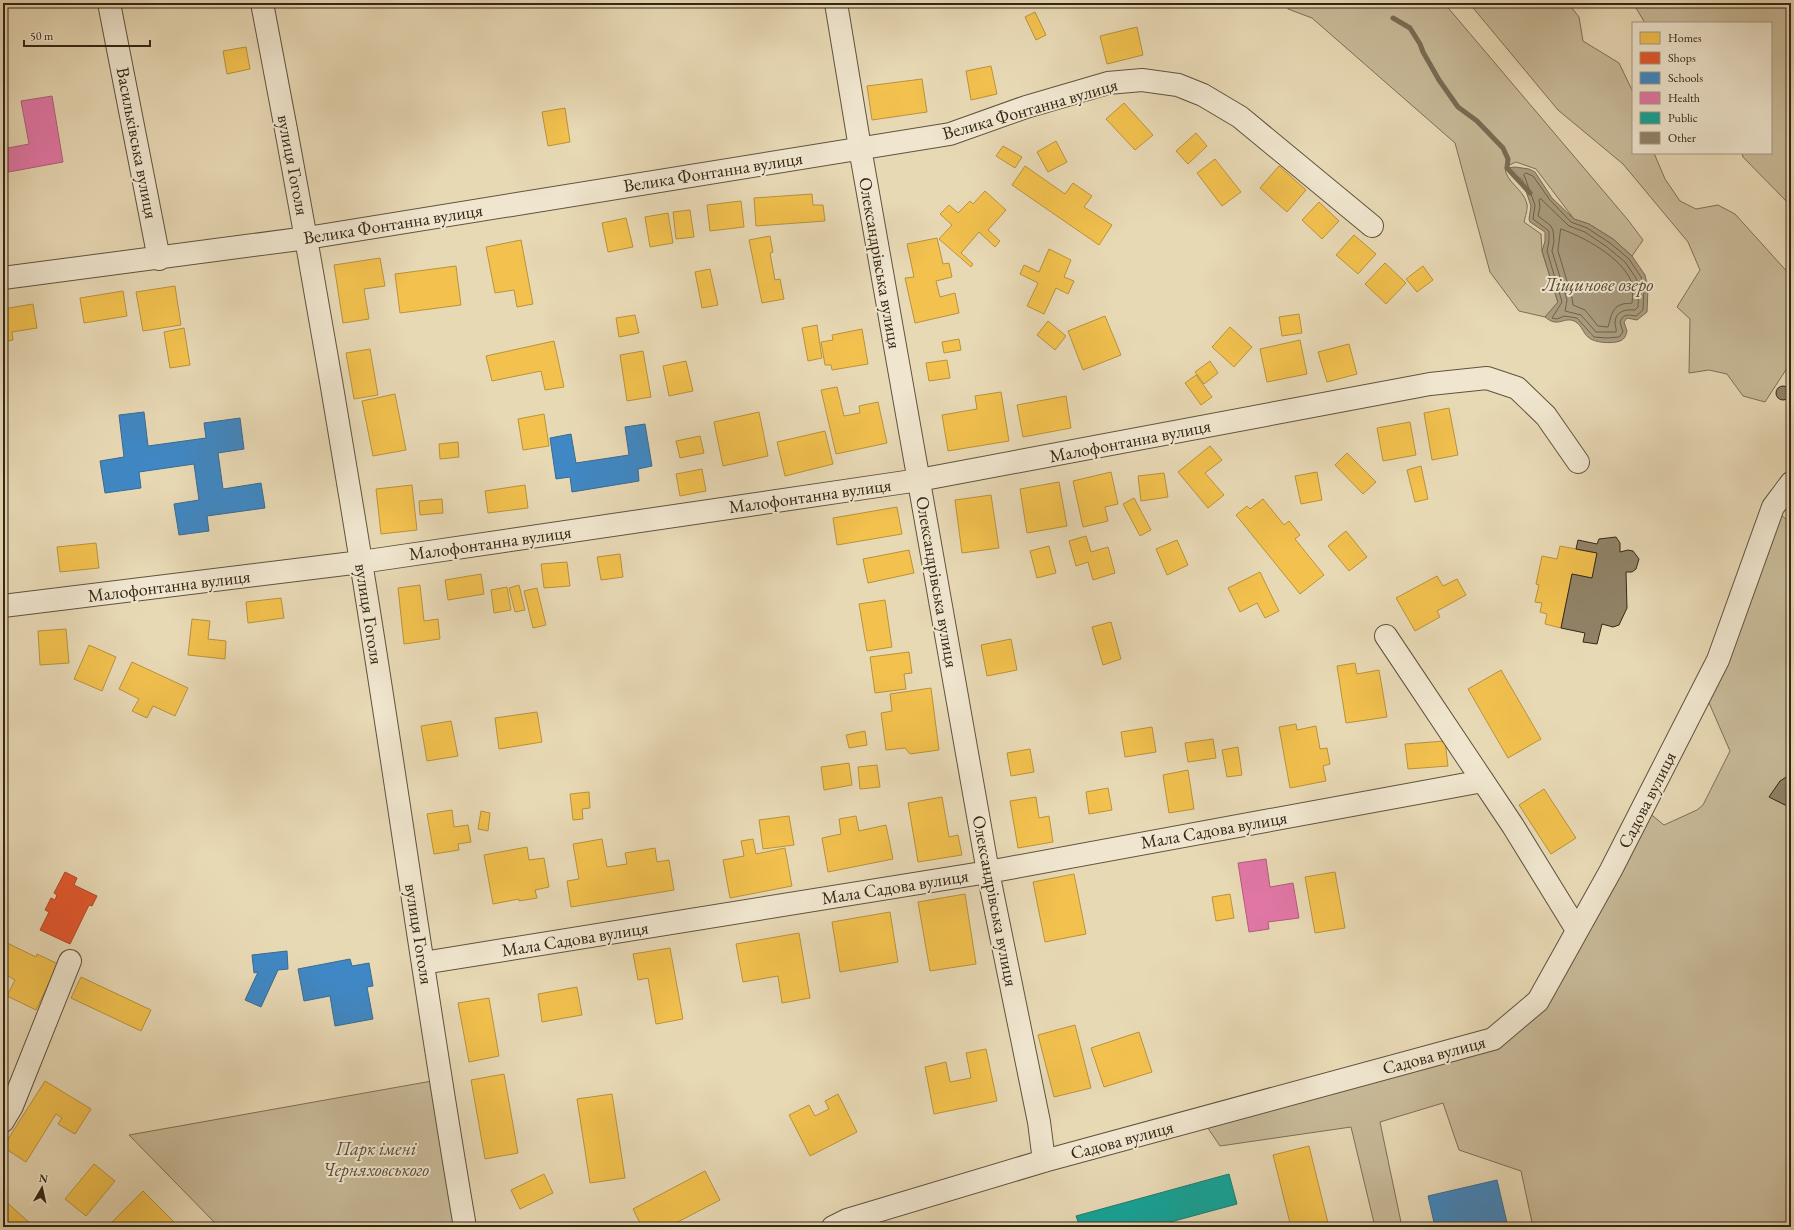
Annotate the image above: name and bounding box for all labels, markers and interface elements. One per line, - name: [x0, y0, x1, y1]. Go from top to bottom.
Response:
- scale bar: [24, 22, 150, 48]
- legend: [1632, 22, 1772, 154]
- text: 50 m: [30, 28, 54, 44]
- text: Homes: [1668, 30, 1702, 46]
- text: Shops: [1668, 50, 1696, 66]
- street label: Васильківська вулиця: [112, 65, 163, 221]
- text: Schools: [1668, 70, 1703, 86]
- street label: Велика Фонтанна вулиця: [940, 72, 1120, 145]
- text: Health: [1668, 90, 1700, 106]
- text: Public: [1668, 110, 1698, 126]
- street label: вулиця Гоголя: [272, 113, 315, 217]
- text: Other: [1668, 130, 1696, 146]
- street label: Велика Фонтанна вулиця: [622, 146, 804, 197]
- street label: Олександрівська вулиця: [854, 175, 907, 351]
- street label: Велика Фонтанна вулиця: [302, 198, 484, 249]
- water label: Ліщинове озеро: [1542, 272, 1653, 297]
- street label: Малофонтанна вулиця: [1047, 414, 1212, 467]
- street label: Малофонтанна вулиця: [727, 473, 893, 518]
- street label: Олександрівська вулиця: [911, 494, 964, 670]
- street label: Малофонтанна вулиця: [407, 520, 573, 565]
- street label: вулиця Гоголя: [350, 562, 389, 666]
- street label: Малофонтанна вулиця: [86, 564, 252, 607]
- street label: Садова вулиця: [1612, 747, 1681, 852]
- street label: Мала Садова вулиця: [1139, 805, 1289, 854]
- street label: Олександрівська вулиця: [968, 813, 1023, 988]
- street label: Мала Садова вулиця: [820, 864, 970, 909]
- street label: вулиця Гоголя: [400, 882, 439, 986]
- street label: Мала Садова вулиця: [500, 916, 650, 961]
- street label: Садова вулиця: [1380, 1030, 1488, 1079]
- street label: Садова вулиця: [1068, 1115, 1176, 1164]
- park label: Парк імені Черняховського: [323, 1137, 429, 1182]
- north arrow: [22, 1168, 62, 1208]
- text: N: [38, 1171, 49, 1186]

